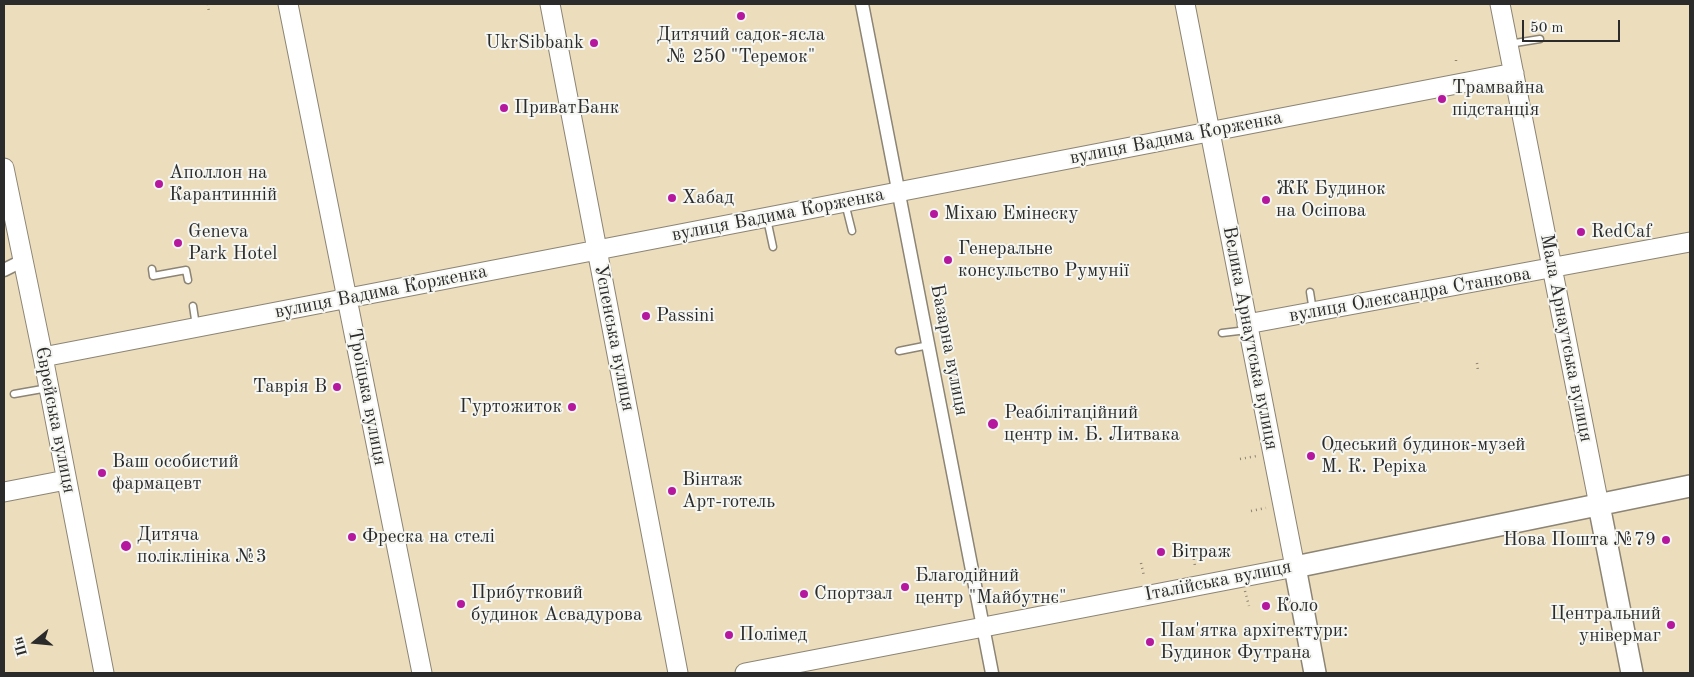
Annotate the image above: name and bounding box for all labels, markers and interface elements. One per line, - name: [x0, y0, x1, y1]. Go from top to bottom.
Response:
- marker: Дитячий садок-ясла № 250 "Теремок": [735, 10, 747, 22]
- scale bar: [1524, 10, 1622, 42]
- text: 50 m: [1530, 21, 1564, 36]
- place label: Дитячий садок-ясла № 250 "Теремок": [657, 24, 825, 68]
- place label: UkrSibbank: [486, 32, 584, 54]
- marker: UkrSibbank: [588, 37, 600, 49]
- place label: Трамвайна підстанція: [1452, 77, 1544, 121]
- marker: Трамвайна підстанція: [1436, 93, 1448, 105]
- place label: ПриватБанк: [514, 97, 619, 119]
- marker: ПриватБанк: [498, 102, 510, 114]
- street label: вулиця Вадима Корженка: [1068, 106, 1284, 170]
- place label: Аполлон на Карантинній: [169, 162, 277, 206]
- marker: Аполлон на Карантинній: [153, 178, 165, 190]
- place label: ЖК Будинок на Осіпова: [1276, 178, 1386, 222]
- street label: вулиця Вадима Корженка: [670, 183, 886, 247]
- place label: Хабад: [682, 187, 734, 209]
- marker: Хабад: [666, 192, 678, 204]
- marker: ЖК Будинок на Осіпова: [1260, 194, 1272, 206]
- place label: Міхаю Емінеску: [944, 203, 1078, 225]
- marker: Міхаю Емінеску: [928, 208, 940, 220]
- place label: Geneva Park Hotel: [188, 221, 277, 265]
- place label: RedCaf: [1591, 221, 1652, 243]
- street label: Велика Арнаутська вулиця: [1217, 224, 1283, 452]
- marker: RedCaf: [1575, 226, 1587, 238]
- street label: Мала Арнаутська вулиця: [1535, 232, 1597, 444]
- marker: Geneva Park Hotel: [172, 237, 184, 249]
- place label: Генеральне консульство Румунії: [958, 238, 1129, 282]
- marker: Генеральне консульство Румунії: [942, 254, 954, 266]
- street label: вулиця Вадима Корженка: [273, 260, 489, 324]
- street label: Успенська вулиця: [589, 263, 639, 413]
- street label: вулиця Олександра Станкова: [1287, 263, 1533, 327]
- street label: Базарна вулиця: [925, 282, 973, 418]
- place label: Passini: [656, 305, 714, 327]
- marker: Passini: [640, 310, 652, 322]
- street label: Троїцька вулиця: [343, 327, 391, 467]
- street label: Єврейська вулиця: [30, 345, 80, 495]
- place label: Таврія В: [253, 376, 327, 398]
- marker: Таврія В: [331, 381, 343, 393]
- place label: Гуртожиток: [460, 396, 562, 418]
- marker: Гуртожиток: [566, 401, 578, 413]
- place label: Реабілітаційний центр ім. Б. Литвака: [1004, 402, 1180, 446]
- marker: Реабілітаційний центр ім. Б. Литвака: [986, 417, 1000, 431]
- place label: Одеський будинок-музей М. К. Реріха: [1321, 434, 1526, 478]
- marker: Одеський будинок-музей М. К. Реріха: [1305, 450, 1317, 462]
- place label: Ваш особистий фармацевт: [112, 451, 239, 495]
- marker: Ваш особистий фармацевт: [96, 467, 108, 479]
- place label: Вінтаж Арт-готель: [682, 469, 775, 513]
- marker: Вінтаж Арт-готель: [666, 485, 678, 497]
- place label: Дитяча поліклініка №3: [137, 524, 267, 568]
- place label: Фреска на стелі: [362, 526, 495, 548]
- place label: Нова Пошта №79: [1503, 529, 1656, 551]
- marker: Фреска на стелі: [346, 531, 358, 543]
- marker: Нова Пошта №79: [1660, 534, 1672, 546]
- marker: Дитяча поліклініка №3: [119, 539, 133, 553]
- place label: Вітраж: [1171, 541, 1231, 563]
- marker: Вітраж: [1155, 546, 1167, 558]
- street label: Італійська вулиця: [1143, 556, 1293, 606]
- place label: Благодійний центр "Майбутнє": [915, 565, 1067, 609]
- marker: Благодійний центр "Майбутнє": [899, 581, 911, 593]
- place label: Прибутковий будинок Асвадурова: [471, 582, 642, 626]
- place label: Спортзал: [814, 583, 893, 605]
- marker: Спортзал: [798, 588, 810, 600]
- place label: Коло: [1276, 595, 1318, 617]
- marker: Прибутковий будинок Асвадурова: [455, 598, 467, 610]
- marker: Коло: [1260, 600, 1272, 612]
- place label: Центральний універмаг: [1550, 603, 1661, 647]
- north arrow: [10, 617, 60, 667]
- marker: Центральний універмаг: [1665, 619, 1677, 631]
- place label: Пам'ятка архітектури: Будинок Футрана: [1160, 620, 1348, 664]
- place label: Полімед: [739, 624, 807, 646]
- marker: Полімед: [723, 629, 735, 641]
- text: Пн: [11, 635, 30, 658]
- marker: Пам'ятка архітектури: Будинок Футрана: [1144, 636, 1156, 648]

